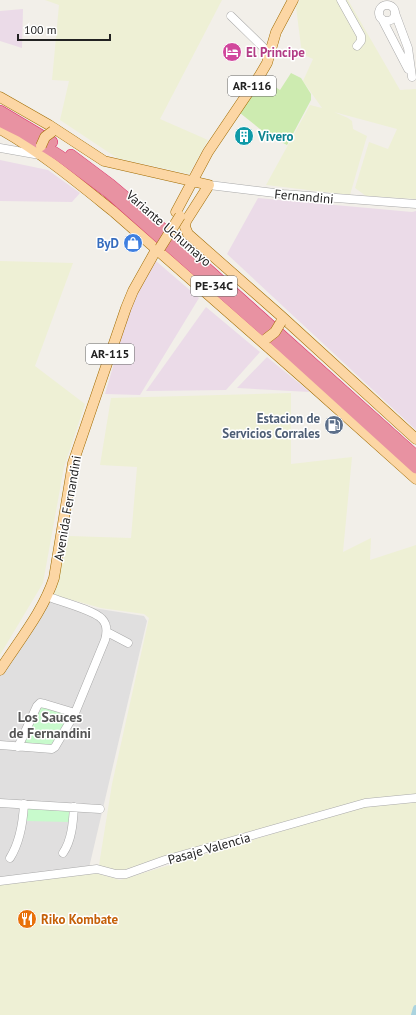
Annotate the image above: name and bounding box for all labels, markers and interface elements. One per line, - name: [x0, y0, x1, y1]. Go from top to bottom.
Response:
- scale bar: [18, 16, 110, 42]
- text: 100 m: [24, 22, 57, 37]
- hotel icon: El Principe: [221, 41, 243, 63]
- place label: El Principe: [246, 44, 305, 61]
- road number: AR-116: [228, 76, 276, 96]
- building icon: Vivero: [233, 125, 255, 147]
- place label: Vivero: [257, 128, 294, 145]
- street label: Fernandini: [274, 185, 334, 208]
- street label: Variante Uchumayo: [122, 186, 215, 270]
- shop icon: ByD: [122, 232, 144, 254]
- place label: ByD: [97, 235, 119, 252]
- road number: PE-34C: [191, 276, 237, 296]
- road number: AR-115: [86, 344, 134, 364]
- place label: Estacion de Servicios Corrales: [222, 410, 321, 442]
- fuel station icon: Estacion de Servicios Corrales: [323, 414, 345, 436]
- street label: Avenida Fernandini: [50, 454, 85, 562]
- district label: Los Sauces de Fernandini: [9, 708, 91, 742]
- street label: Pasaje Valencia: [166, 829, 252, 868]
- restaurant icon: Riko Kombate: [16, 908, 38, 930]
- place label: Riko Kombate: [41, 911, 119, 928]

